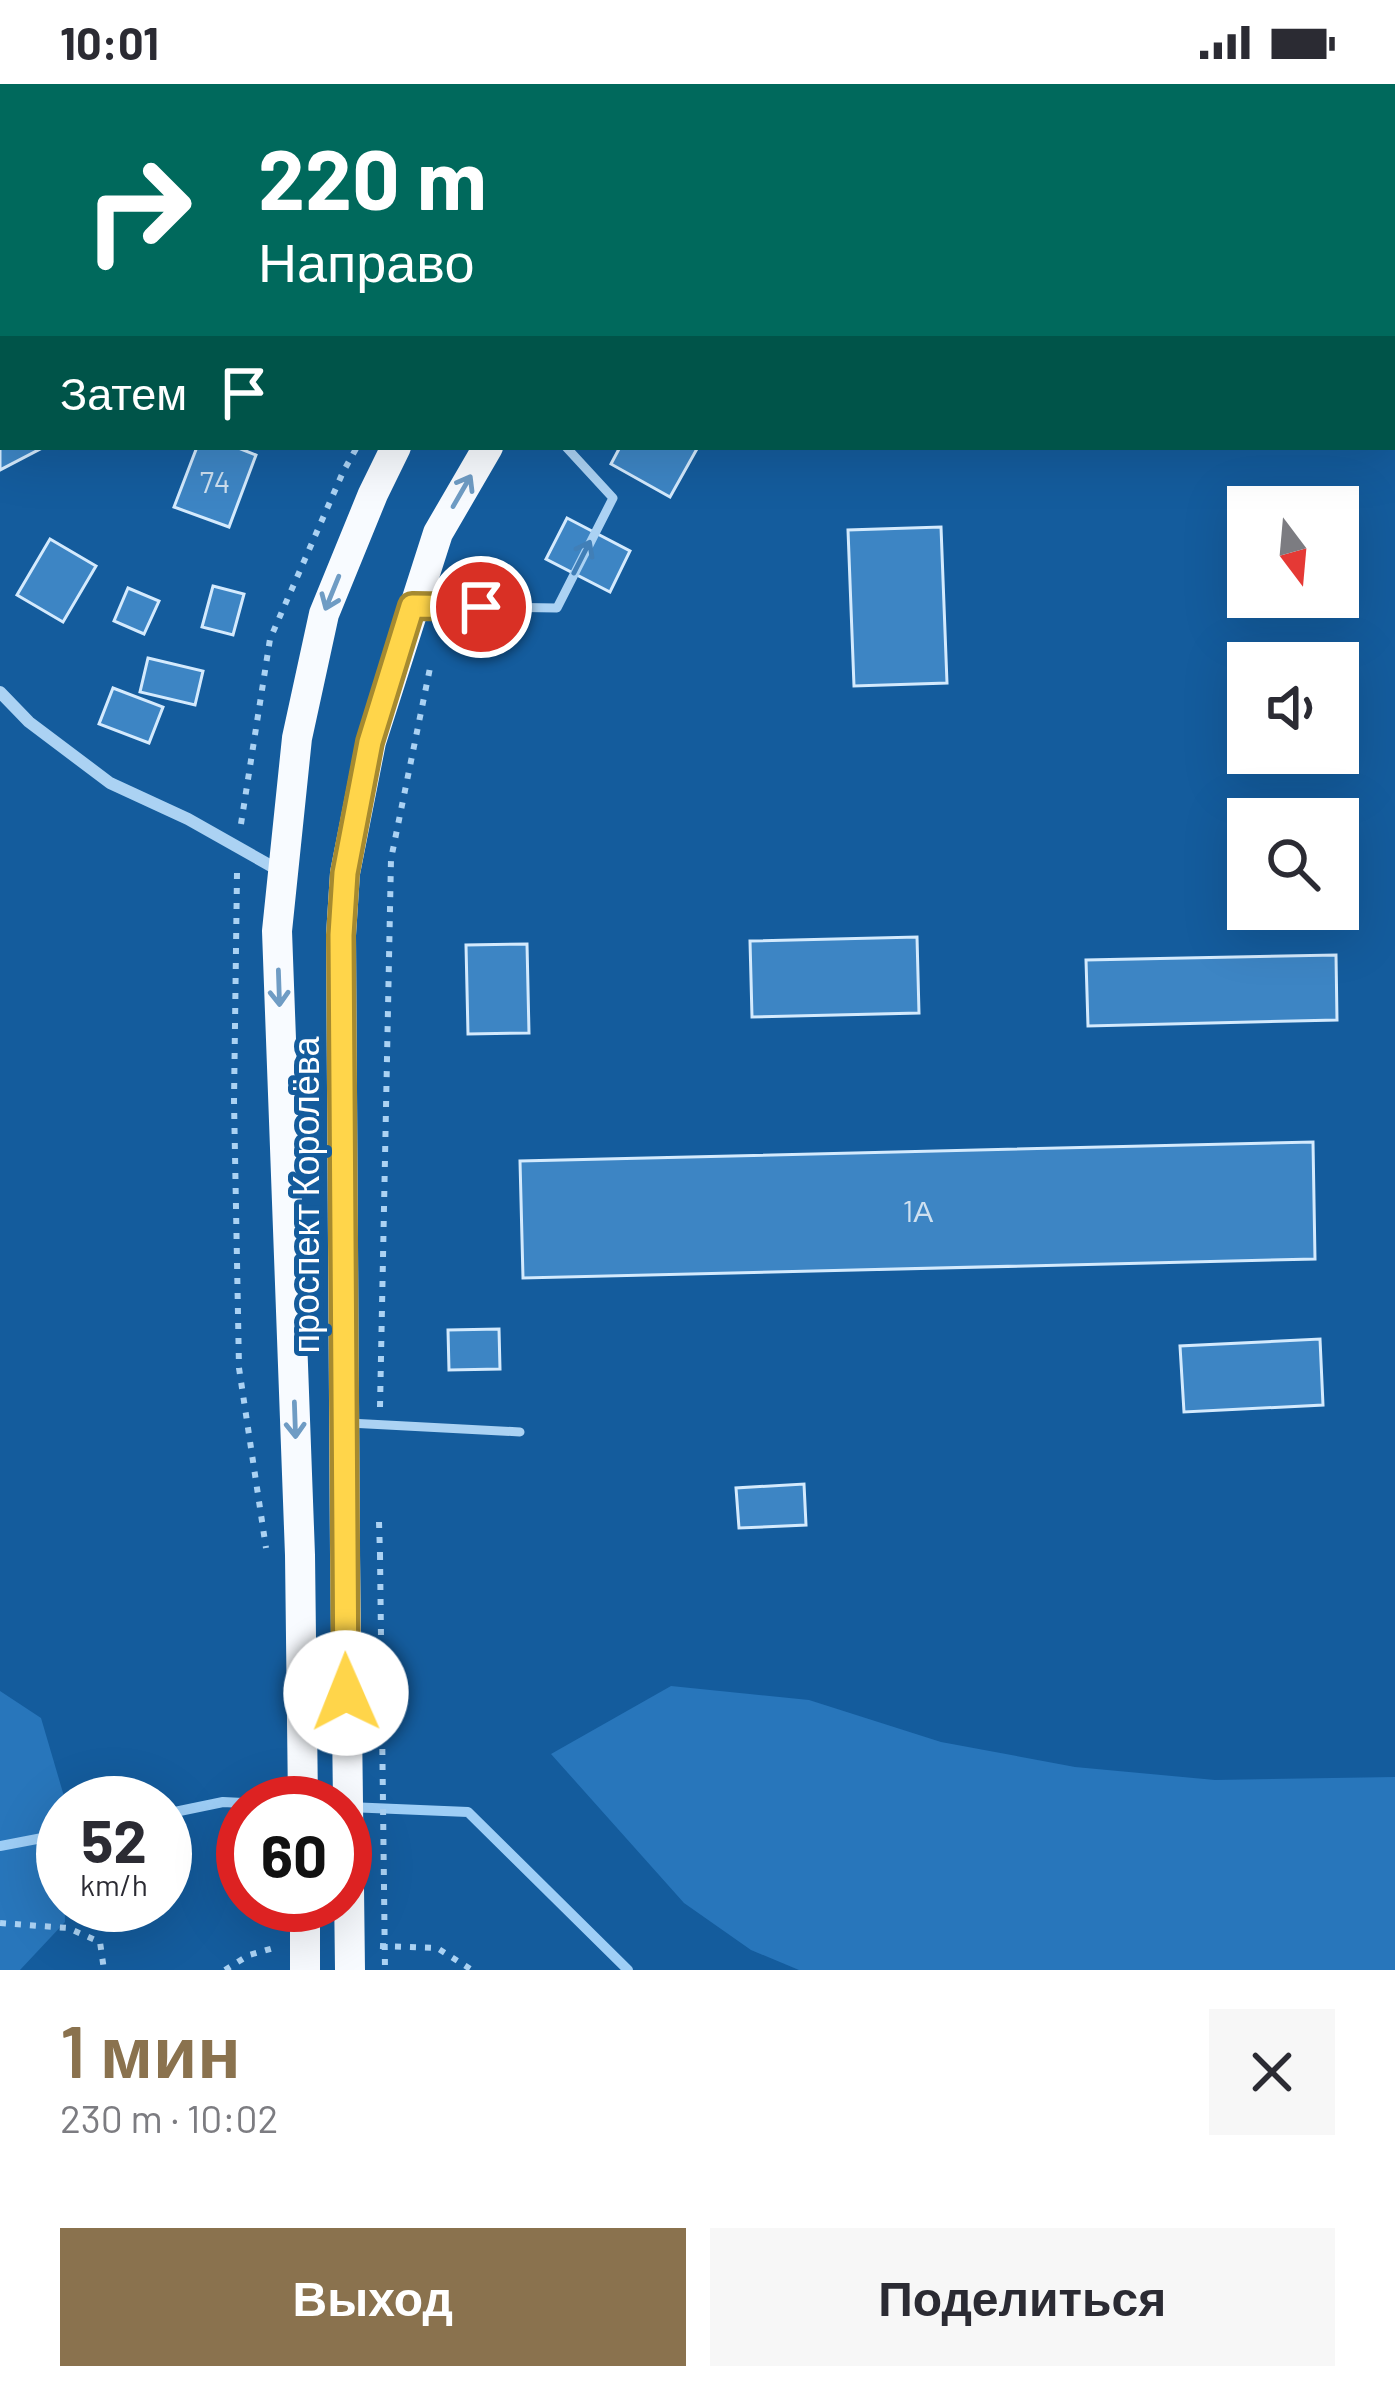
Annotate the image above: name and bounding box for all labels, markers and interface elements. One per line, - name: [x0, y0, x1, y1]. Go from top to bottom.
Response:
- text: 10:01: [60, 15, 159, 69]
- text: 220 m: [258, 126, 487, 227]
- icon: right: [60, 132, 216, 288]
- text: Направо: [258, 228, 474, 293]
- icon: arrive: [211, 360, 277, 426]
- text: Затем: [60, 365, 187, 419]
- house number: 74: [200, 463, 230, 499]
- one-way arrow: [451, 474, 475, 509]
- north arrow: [1227, 486, 1359, 618]
- map controls: [1227, 486, 1359, 930]
- one-way arrow: [572, 540, 595, 576]
- pin: [430, 556, 532, 658]
- one-way arrow: [320, 573, 341, 610]
- icon: arrive: [448, 574, 514, 640]
- button: sound: [1227, 642, 1359, 774]
- button: search: [1227, 798, 1359, 930]
- one-way arrow: [268, 968, 291, 1007]
- street label: проспект Королёва: [283, 1036, 327, 1353]
- house number: 1А: [903, 1192, 933, 1228]
- one-way arrow: [284, 1400, 307, 1439]
- position arrow: [283, 1630, 409, 1756]
- speed limit sign: 60: [216, 1776, 372, 1932]
- text: 52: [81, 1803, 147, 1875]
- text: km/h: [80, 1866, 148, 1902]
- text: 1 мин: [60, 2006, 241, 2092]
- button: close: [1209, 2009, 1335, 2135]
- text: 230 m · 10:02: [60, 2094, 278, 2141]
- button: Выход: [60, 2228, 686, 2366]
- button: Поделиться: [710, 2228, 1335, 2366]

